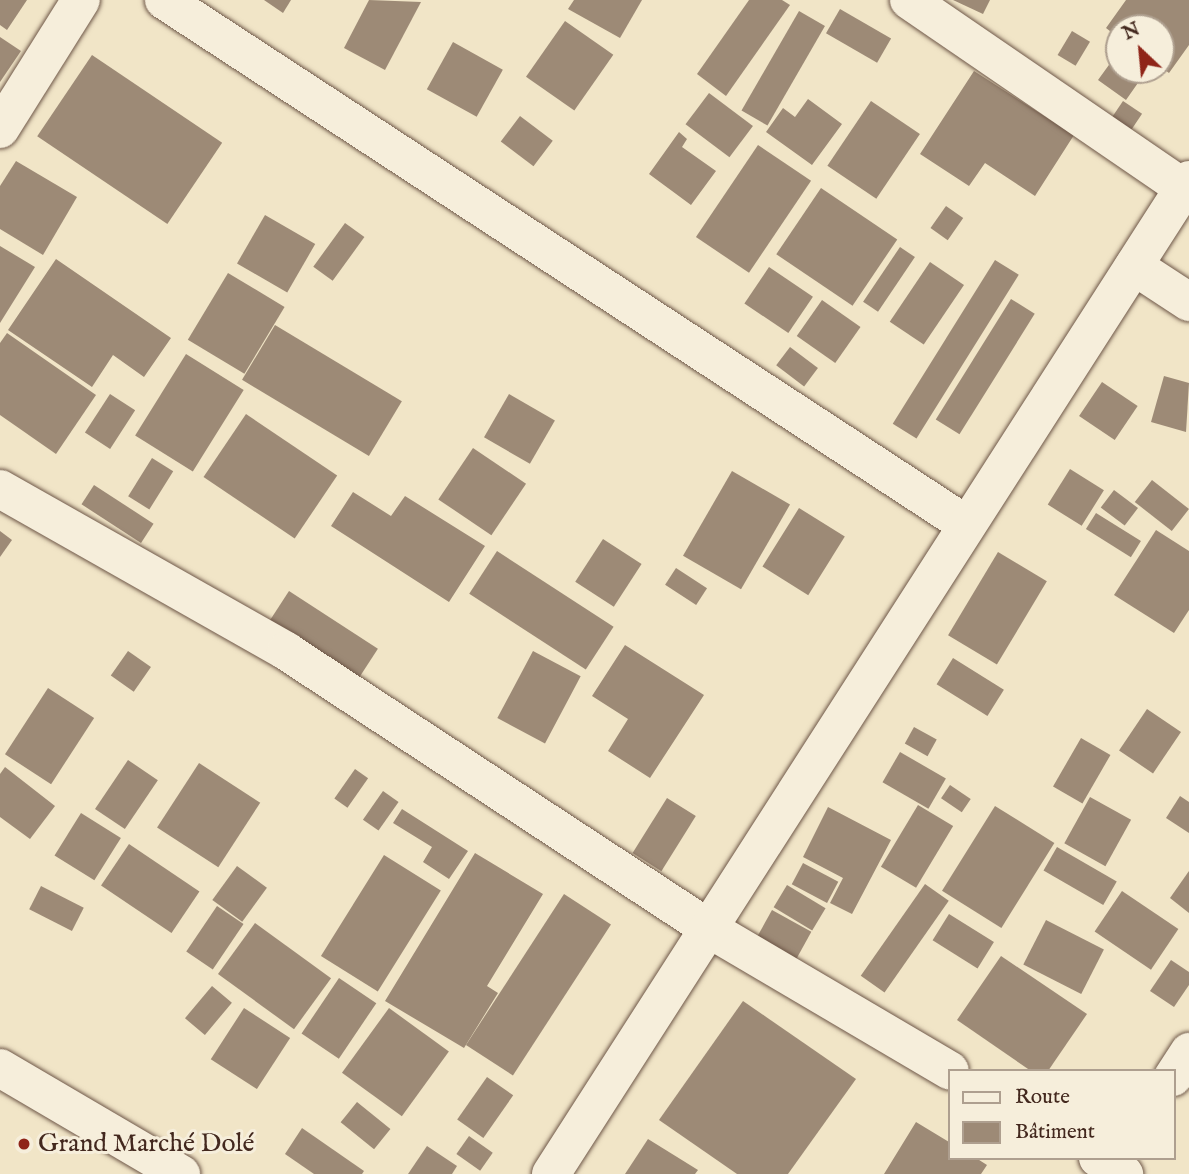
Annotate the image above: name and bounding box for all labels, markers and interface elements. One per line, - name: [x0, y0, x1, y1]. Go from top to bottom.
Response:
- north arrow: [1105, 14, 1175, 84]
- text: N: [1119, 18, 1144, 46]
- legend: [948, 1069, 1175, 1160]
- text: Route: [1015, 1084, 1070, 1111]
- text: Bâtiment: [1015, 1119, 1095, 1146]
- place label: Grand Marché Dolé: [38, 1128, 254, 1160]
- marker: Grand Marché Dolé: [16, 1136, 32, 1152]

